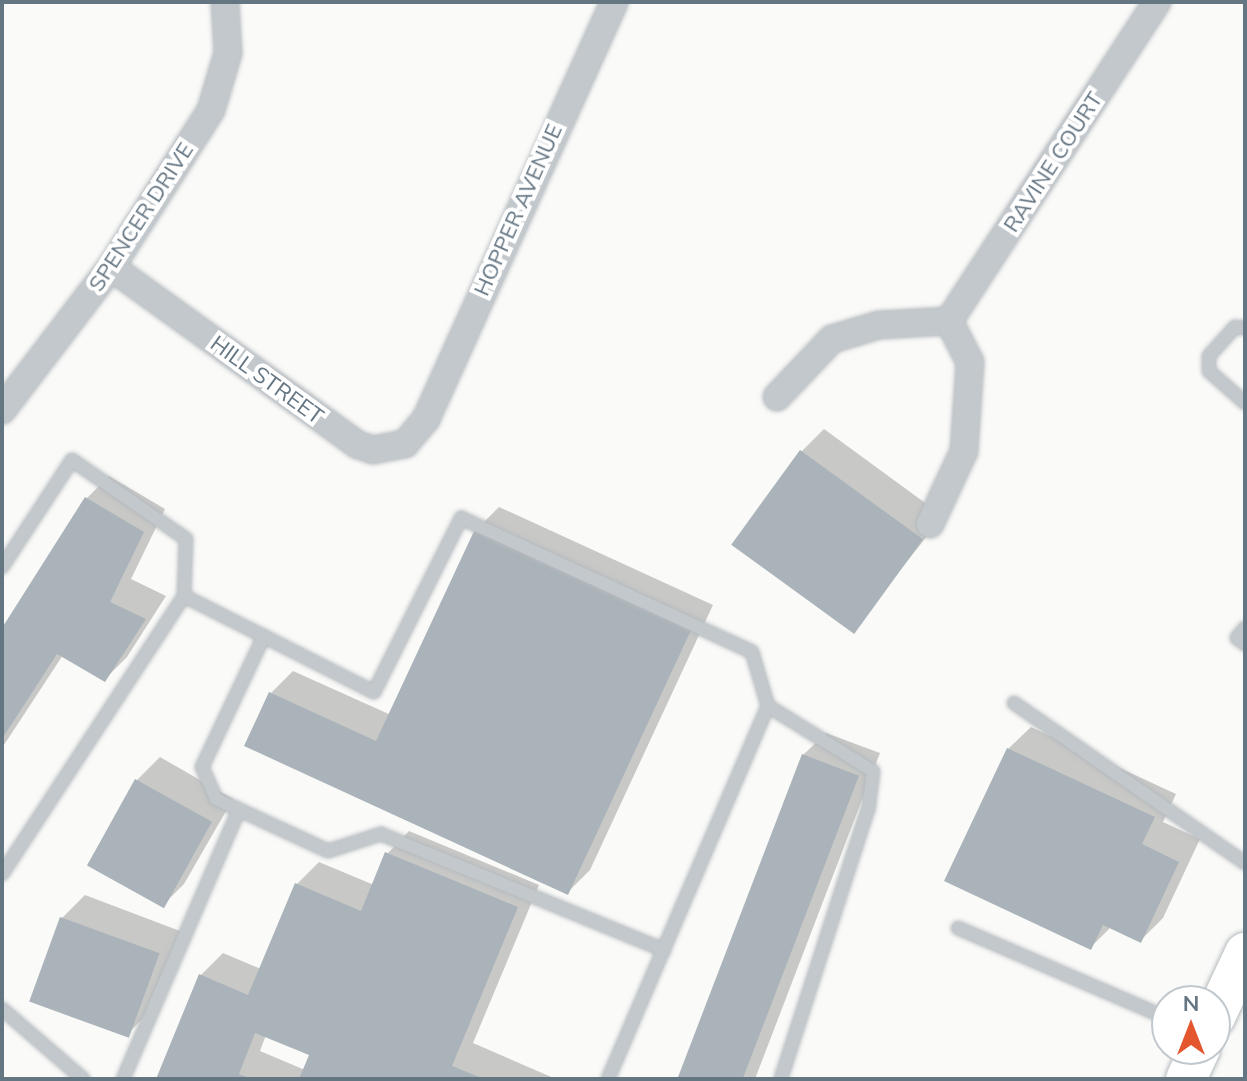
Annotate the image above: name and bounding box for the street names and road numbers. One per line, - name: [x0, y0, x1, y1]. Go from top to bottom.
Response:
- street label: RAVINE COURT: [998, 87, 1108, 237]
- street label: HOPPER AVENUE: [468, 120, 568, 300]
- street label: SPENCER DRIVE: [83, 138, 199, 296]
- street label: HILL STREET: [205, 330, 329, 430]

